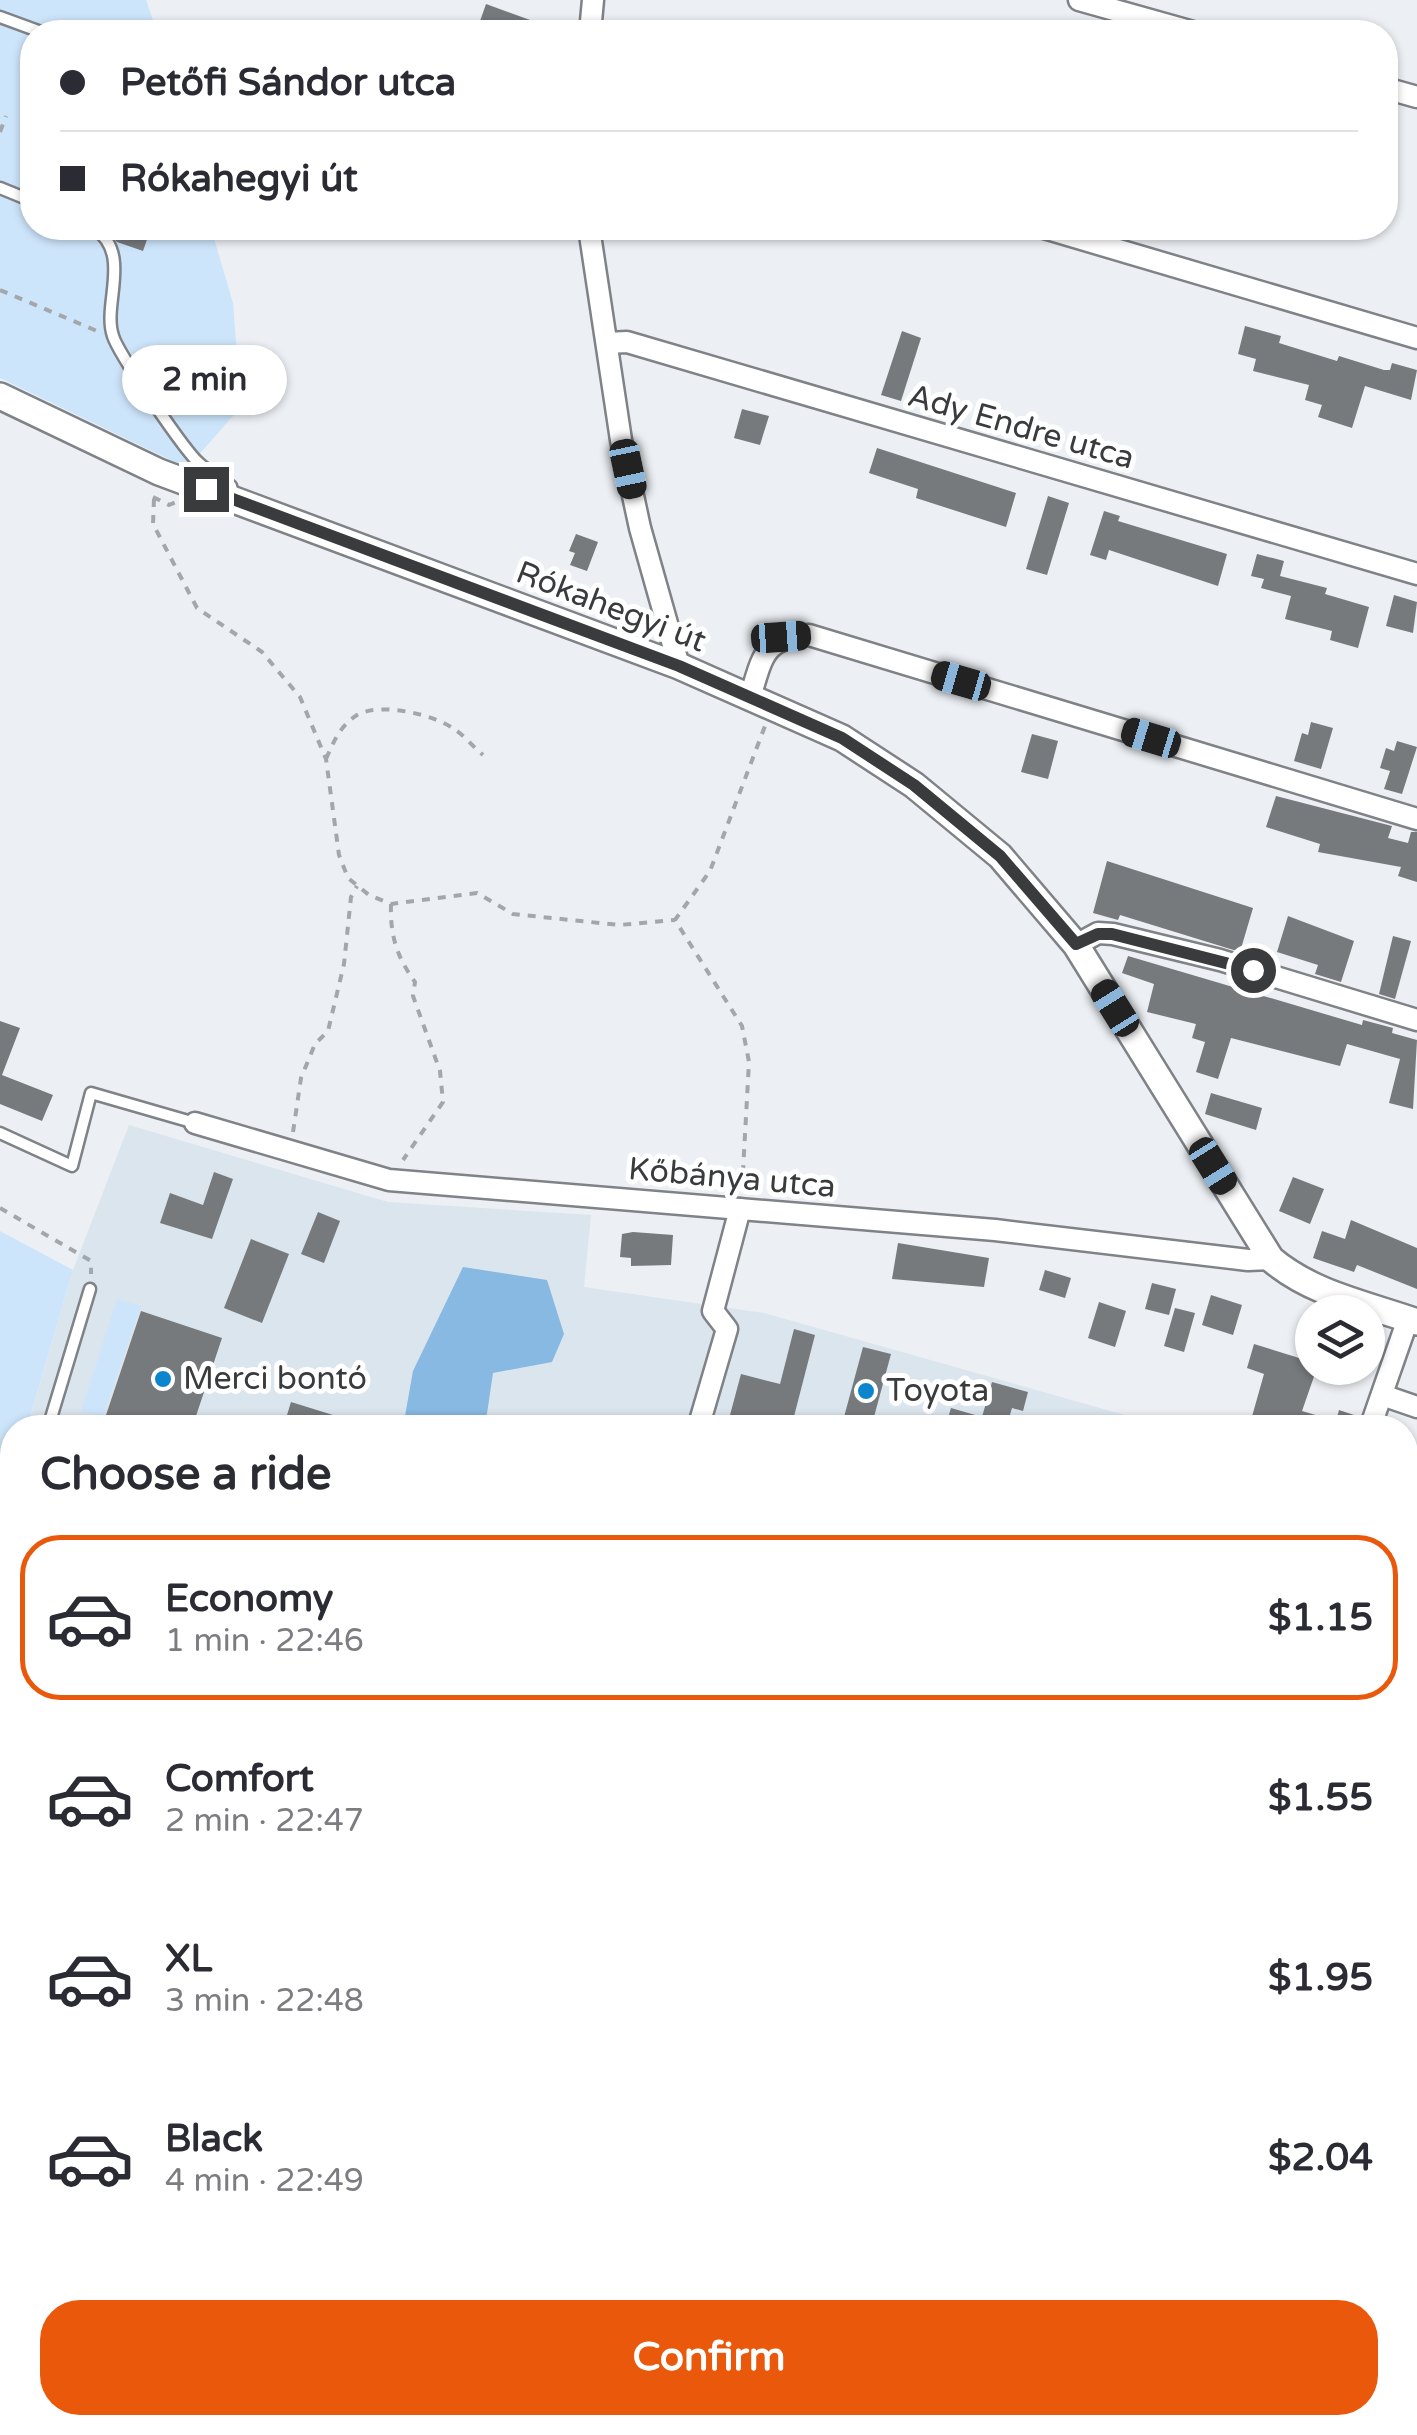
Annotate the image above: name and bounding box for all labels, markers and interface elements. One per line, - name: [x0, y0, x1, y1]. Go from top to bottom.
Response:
- text: Petőfi Sándor utca: [120, 60, 456, 106]
- text: Rókahegyi út: [120, 156, 358, 202]
- callout: 2 min: [124, 344, 288, 414]
- text: 2 min: [162, 361, 247, 399]
- street label: Ady Endre utca: [903, 377, 1139, 477]
- car: [607, 437, 649, 501]
- route end: [184, 467, 229, 512]
- street label: Rókahegyi út: [511, 553, 711, 661]
- car: [750, 620, 812, 654]
- car: [928, 658, 994, 704]
- car: [1118, 715, 1184, 761]
- route start: [1231, 948, 1276, 993]
- car: [1086, 975, 1144, 1041]
- car: [1184, 1133, 1242, 1199]
- street label: Kőbánya utca: [627, 1150, 837, 1206]
- map controls: [1295, 1295, 1385, 1385]
- button: layers: [1295, 1295, 1385, 1385]
- place label: Merci bontó: [183, 1360, 367, 1398]
- marker: Merci bontó: [152, 1368, 174, 1390]
- place label: Toyota: [886, 1372, 989, 1410]
- marker: Toyota: [855, 1380, 877, 1402]
- text: Choose a ride: [40, 1448, 331, 1502]
- icon: car: [45, 1573, 135, 1663]
- text: Economy: [165, 1576, 333, 1622]
- text: $1.15: [1268, 1595, 1373, 1641]
- text: 1 min · 22:46: [165, 1622, 364, 1660]
- icon: car: [45, 1753, 135, 1843]
- text: Comfort: [165, 1756, 314, 1802]
- text: $1.55: [1268, 1775, 1373, 1821]
- text: 2 min · 22:47: [165, 1802, 364, 1840]
- icon: car: [45, 1933, 135, 2023]
- text: XL: [165, 1936, 212, 1982]
- text: $1.95: [1268, 1955, 1373, 2001]
- text: 3 min · 22:48: [165, 1982, 364, 2020]
- icon: car: [45, 2113, 135, 2203]
- text: Black: [165, 2116, 263, 2162]
- text: $2.04: [1268, 2135, 1373, 2181]
- text: 4 min · 22:49: [165, 2162, 364, 2200]
- button: Confirm: [40, 2300, 1378, 2415]

